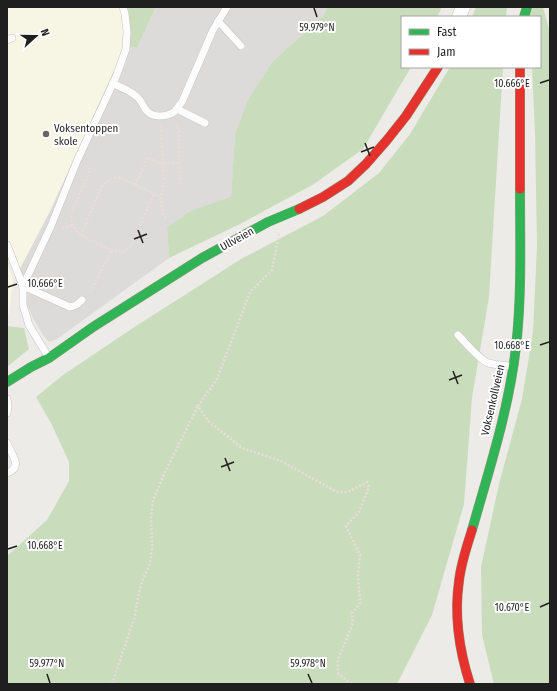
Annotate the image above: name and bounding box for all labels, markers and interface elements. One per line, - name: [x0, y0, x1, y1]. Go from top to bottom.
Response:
- north arrow: [16, 16, 56, 56]
- legend: [401, 16, 541, 68]
- text: 59.979°N: [299, 22, 335, 34]
- text: Fast: [437, 25, 456, 39]
- text: N: [38, 27, 52, 38]
- text: Jam: [437, 45, 455, 59]
- text: 10.666°E: [494, 78, 530, 90]
- place label: Voksentoppen skole: [54, 122, 118, 148]
- marker: Voksentoppen skole: [41, 129, 51, 139]
- street label: Ullveien: [218, 224, 256, 254]
- text: 10.666°E: [27, 278, 63, 290]
- text: 10.668°E: [494, 340, 530, 352]
- street label: Voksenkollveien: [478, 363, 508, 437]
- text: 10.668°E: [27, 540, 63, 552]
- text: 10.670°E: [495, 602, 530, 614]
- text: 59.977°N: [30, 658, 64, 670]
- text: 59.978°N: [290, 658, 326, 670]

